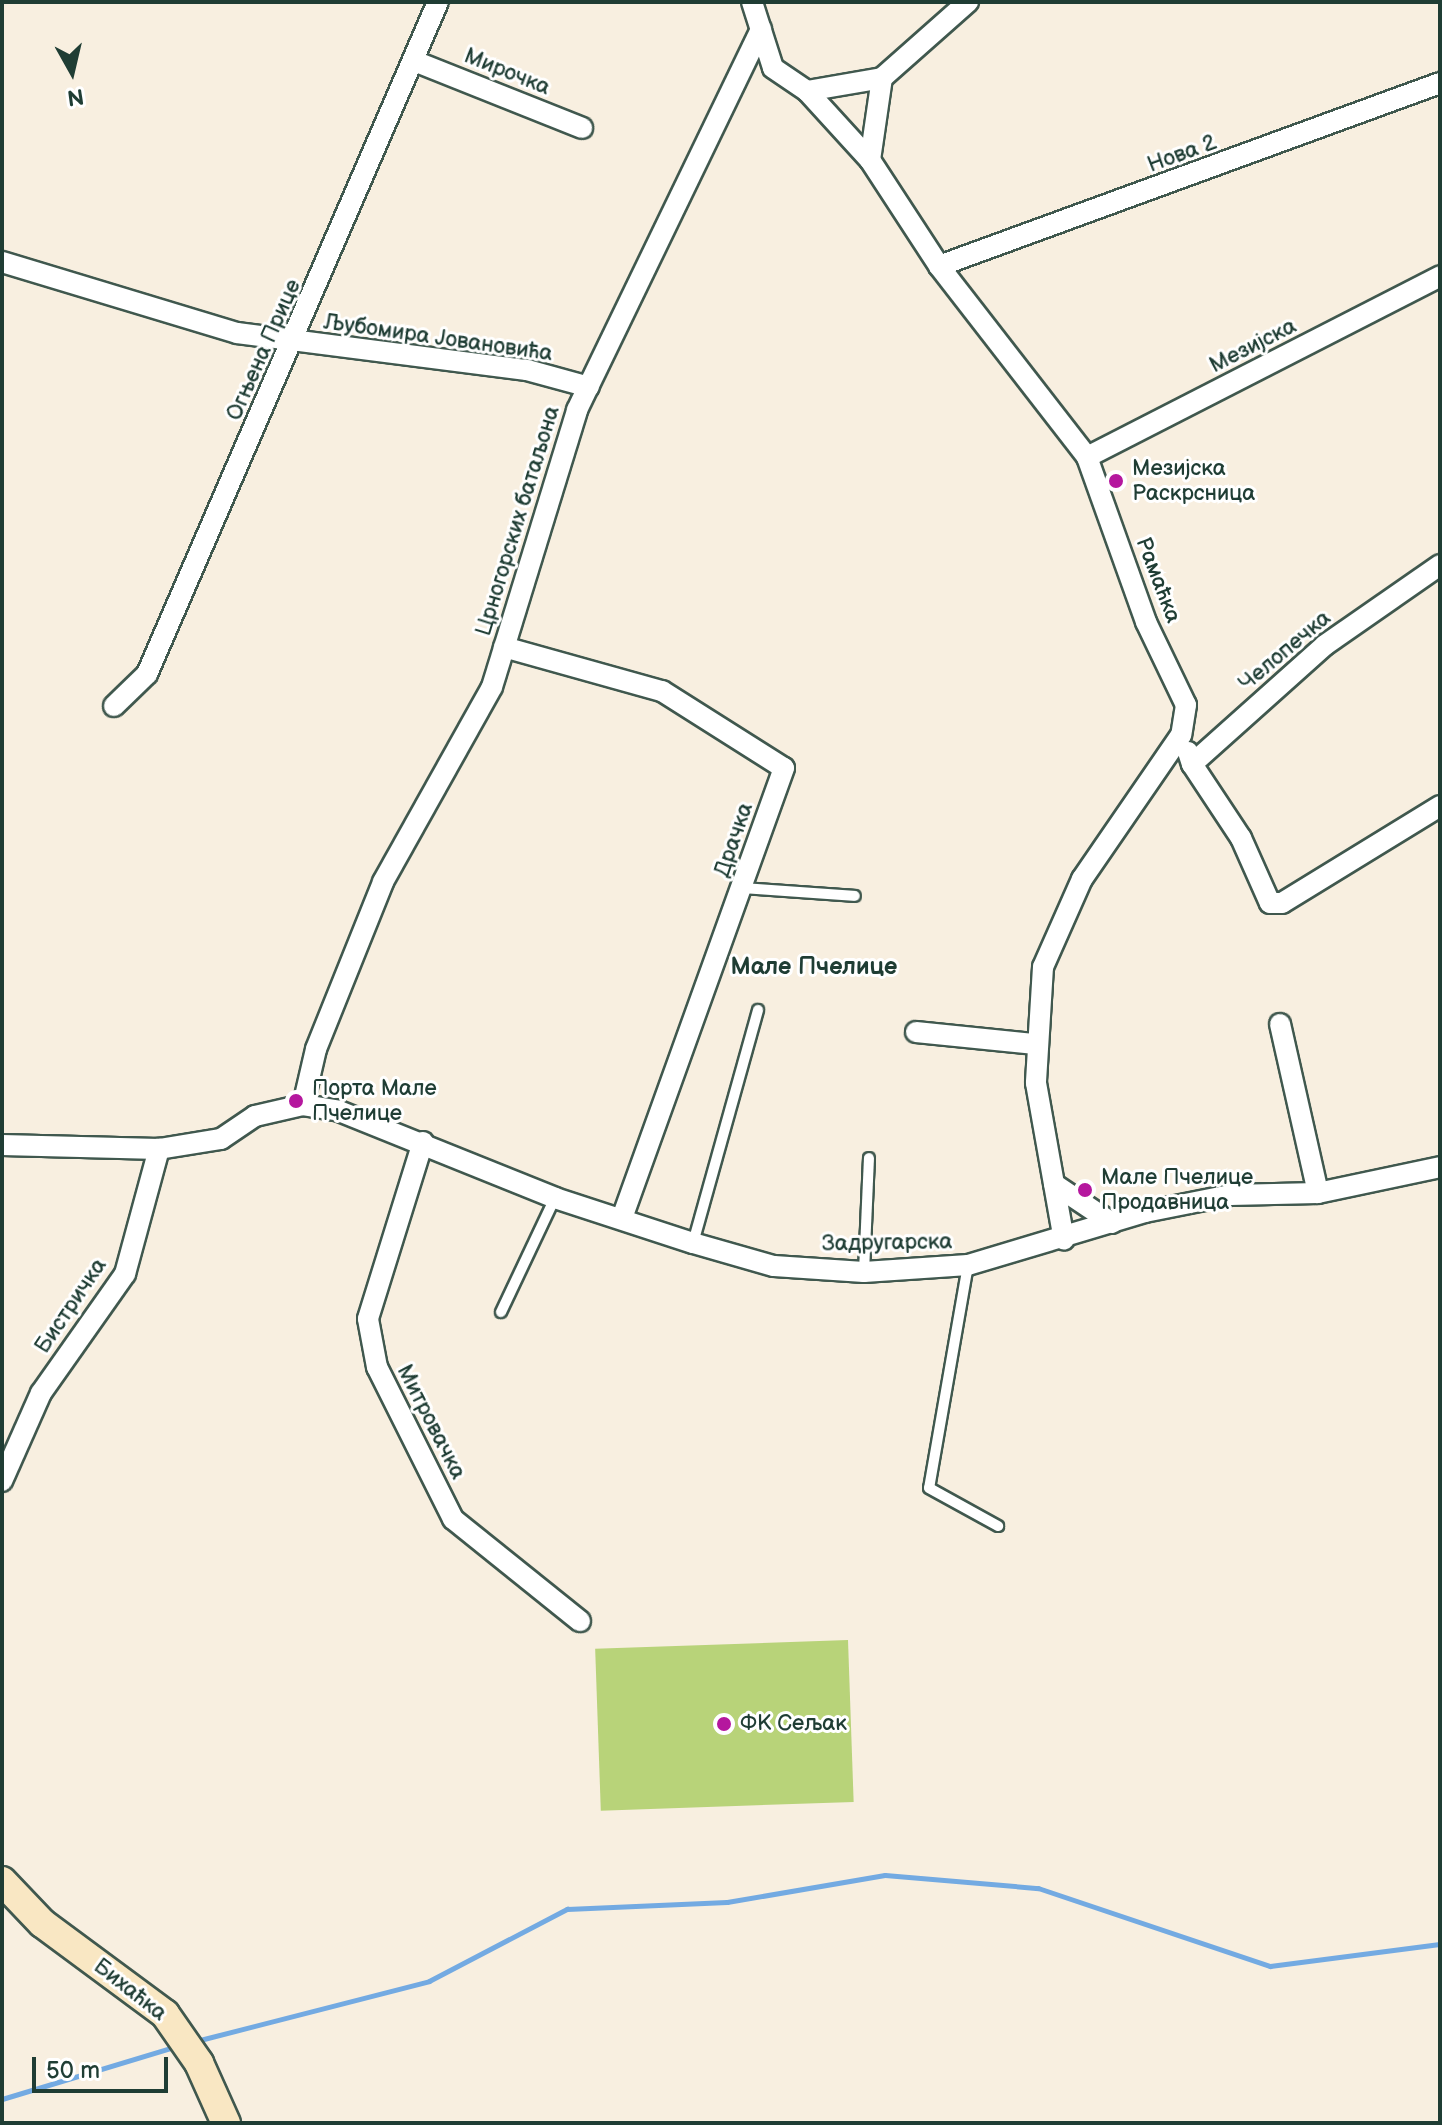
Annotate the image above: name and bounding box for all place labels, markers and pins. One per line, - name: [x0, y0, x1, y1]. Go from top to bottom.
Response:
- place label: Мезијска Раскрсница: [1132, 455, 1255, 506]
- marker: Мезијска Раскрсница: [1107, 472, 1125, 490]
- place label: Порта Мале Пчелице: [312, 1075, 437, 1126]
- marker: Порта Мале Пчелице: [287, 1092, 305, 1110]
- place label: Мале Пчелице Продавница: [1101, 1164, 1253, 1216]
- marker: Мале Пчелице Продавница: [1076, 1181, 1094, 1199]
- place label: ФК Сељак: [740, 1711, 847, 1737]
- marker: ФК Сељак: [715, 1715, 733, 1733]

